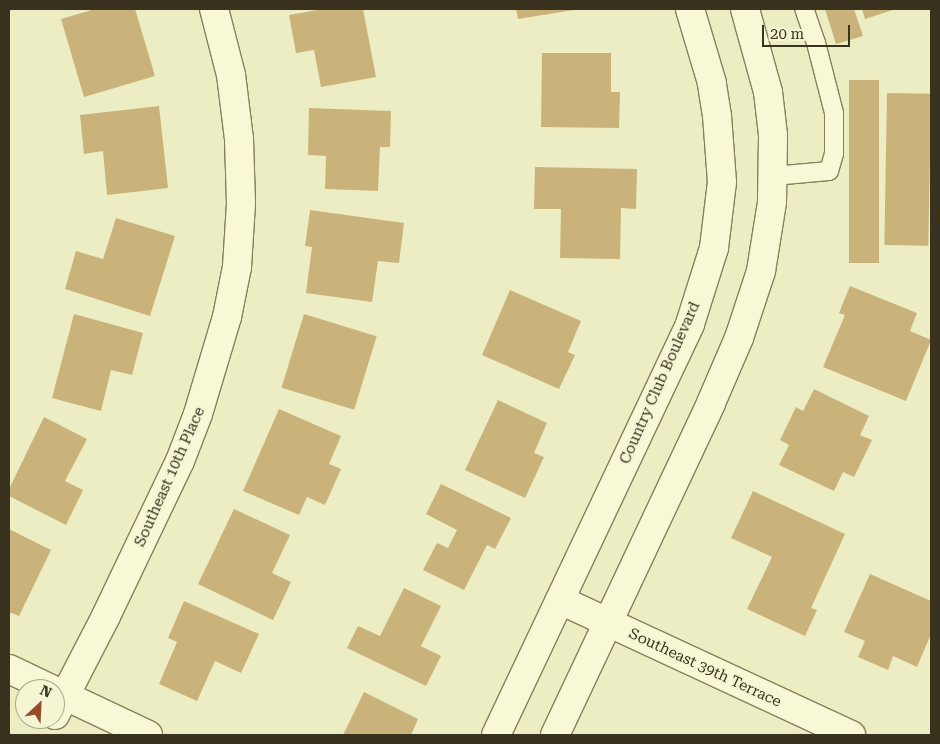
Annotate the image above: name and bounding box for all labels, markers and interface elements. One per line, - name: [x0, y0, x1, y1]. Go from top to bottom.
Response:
- scale bar: [765, 15, 852, 47]
- text: 20 m: [770, 25, 804, 43]
- street label: Country Club Boulevard: [616, 299, 704, 467]
- street label: Southeast 10th Place: [131, 404, 209, 550]
- street label: Southeast 39th Terrace: [626, 625, 784, 711]
- north arrow: [15, 679, 65, 729]
- text: N: [38, 682, 54, 701]

